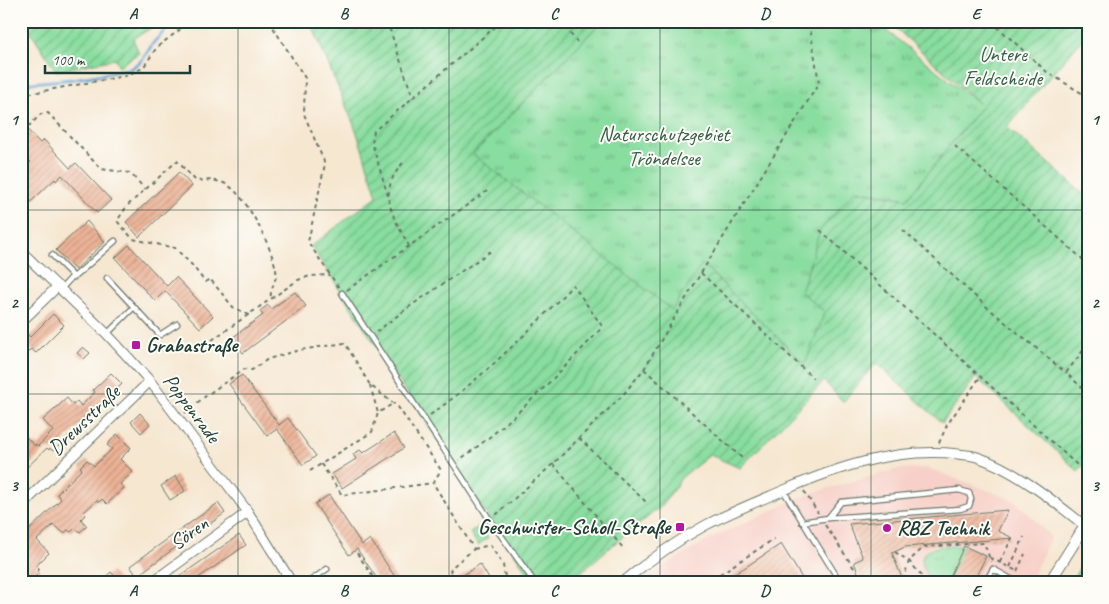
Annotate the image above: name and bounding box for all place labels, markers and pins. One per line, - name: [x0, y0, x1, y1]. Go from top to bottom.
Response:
- place label: Grabastraße: [146, 332, 239, 358]
- marker: Grabastraße: [130, 339, 142, 351]
- place label: Geschwister-Scholl-Straße: [478, 514, 672, 540]
- place label: RBZ Technik: [897, 515, 991, 541]
- marker: Geschwister-Scholl-Straße: [674, 521, 686, 533]
- marker: RBZ Technik: [881, 522, 893, 534]

